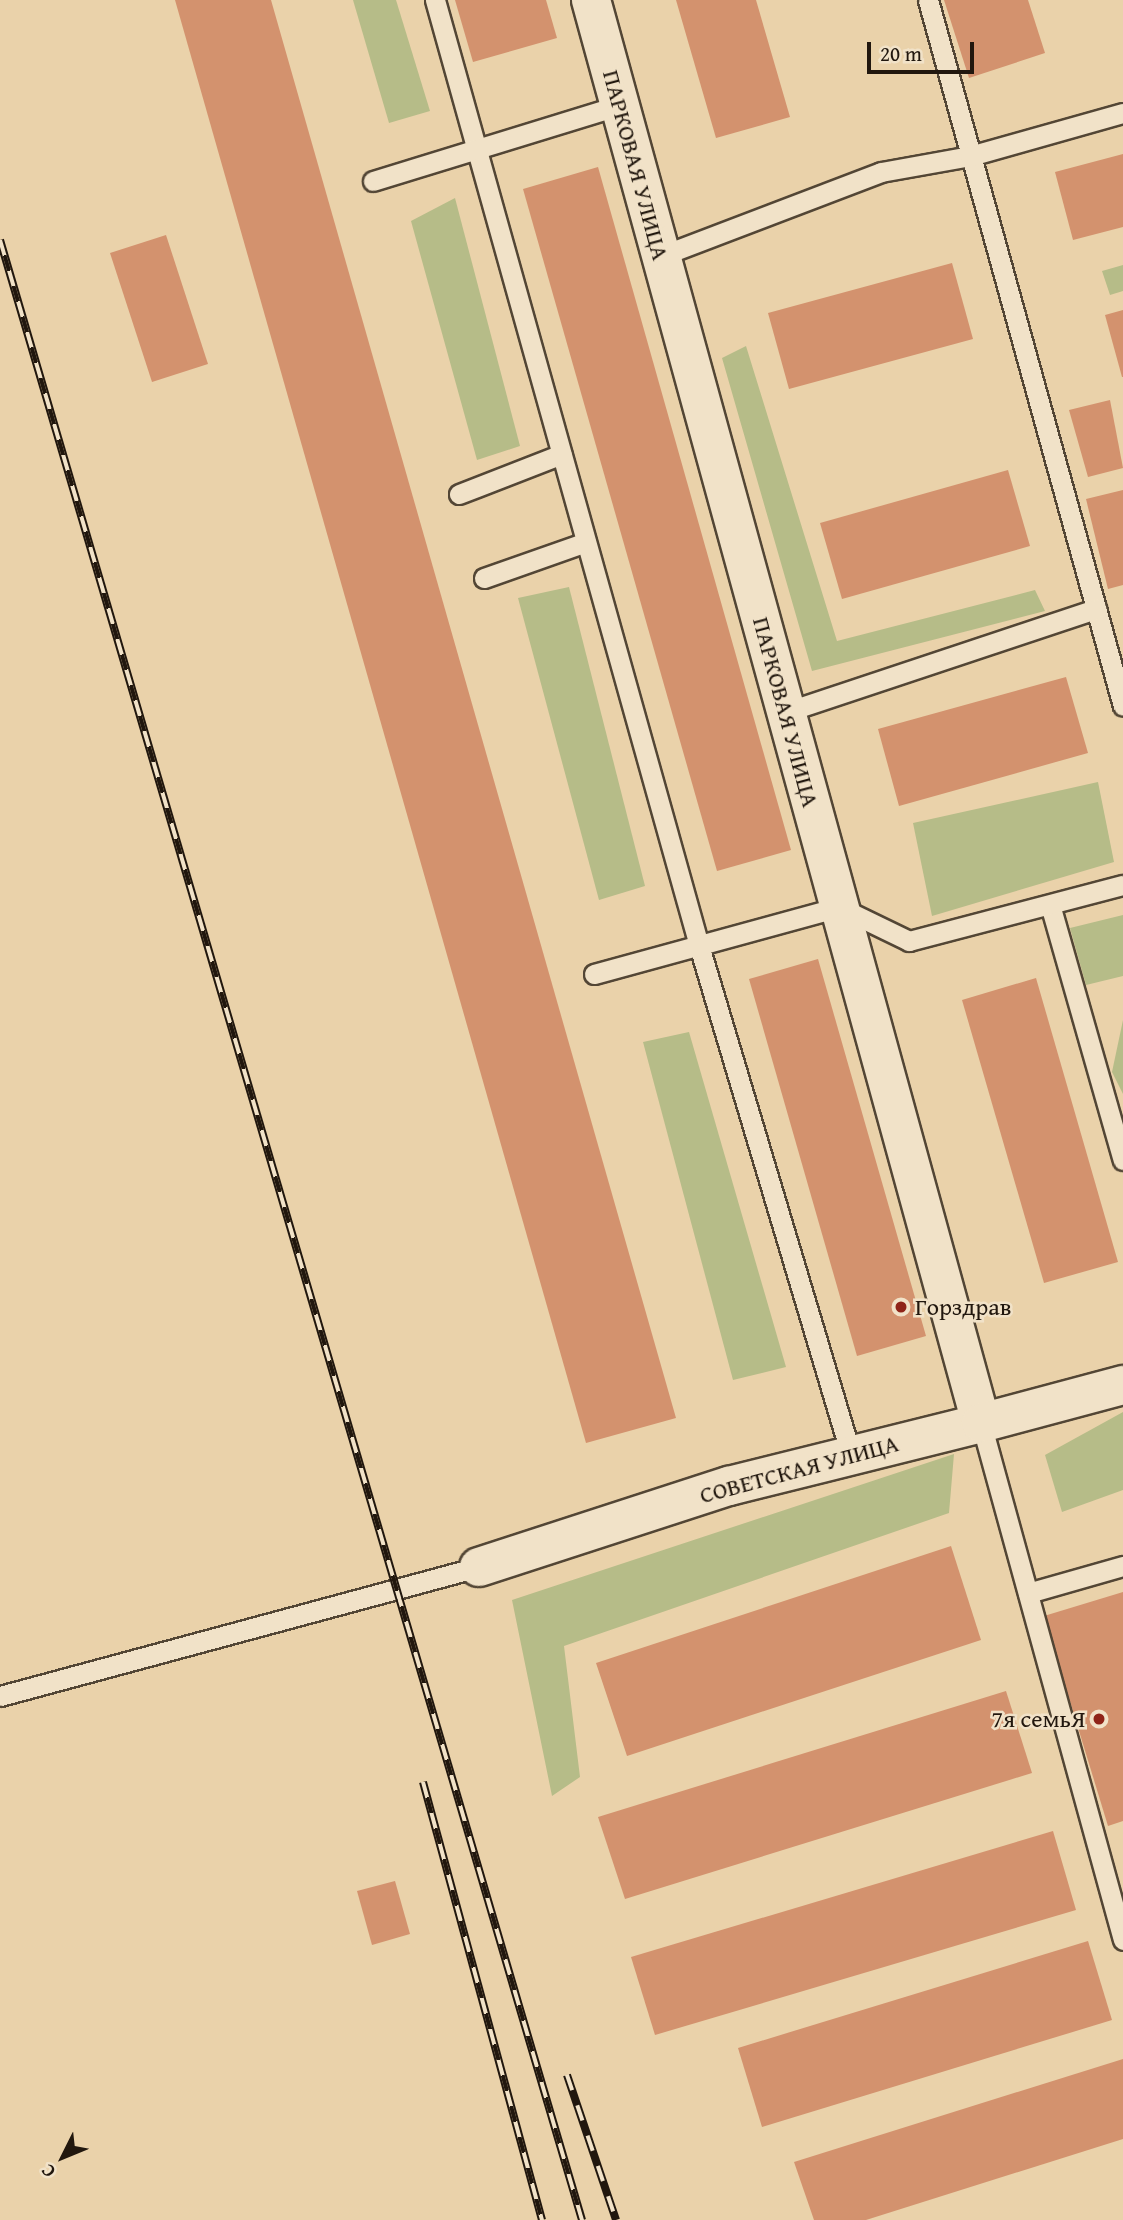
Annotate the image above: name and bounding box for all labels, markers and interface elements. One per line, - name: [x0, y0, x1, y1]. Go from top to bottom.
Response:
- scale bar: [871, 28, 978, 72]
- text: 20 m: [880, 38, 922, 69]
- street label: ПАРКОВАЯ УЛИЦА: [597, 67, 675, 263]
- street label: ПАРКОВАЯ УЛИЦА: [747, 614, 825, 810]
- place label: Горздрав: [915, 1293, 1011, 1321]
- marker: Горздрав: [893, 1299, 909, 1315]
- street label: СОВЕТСКАЯ УЛИЦА: [696, 1429, 902, 1509]
- place label: 7я семьЯ: [992, 1705, 1085, 1733]
- marker: 7я семьЯ: [1091, 1711, 1107, 1727]
- north arrow: [28, 2122, 98, 2192]
- text: С: [34, 2158, 62, 2185]

